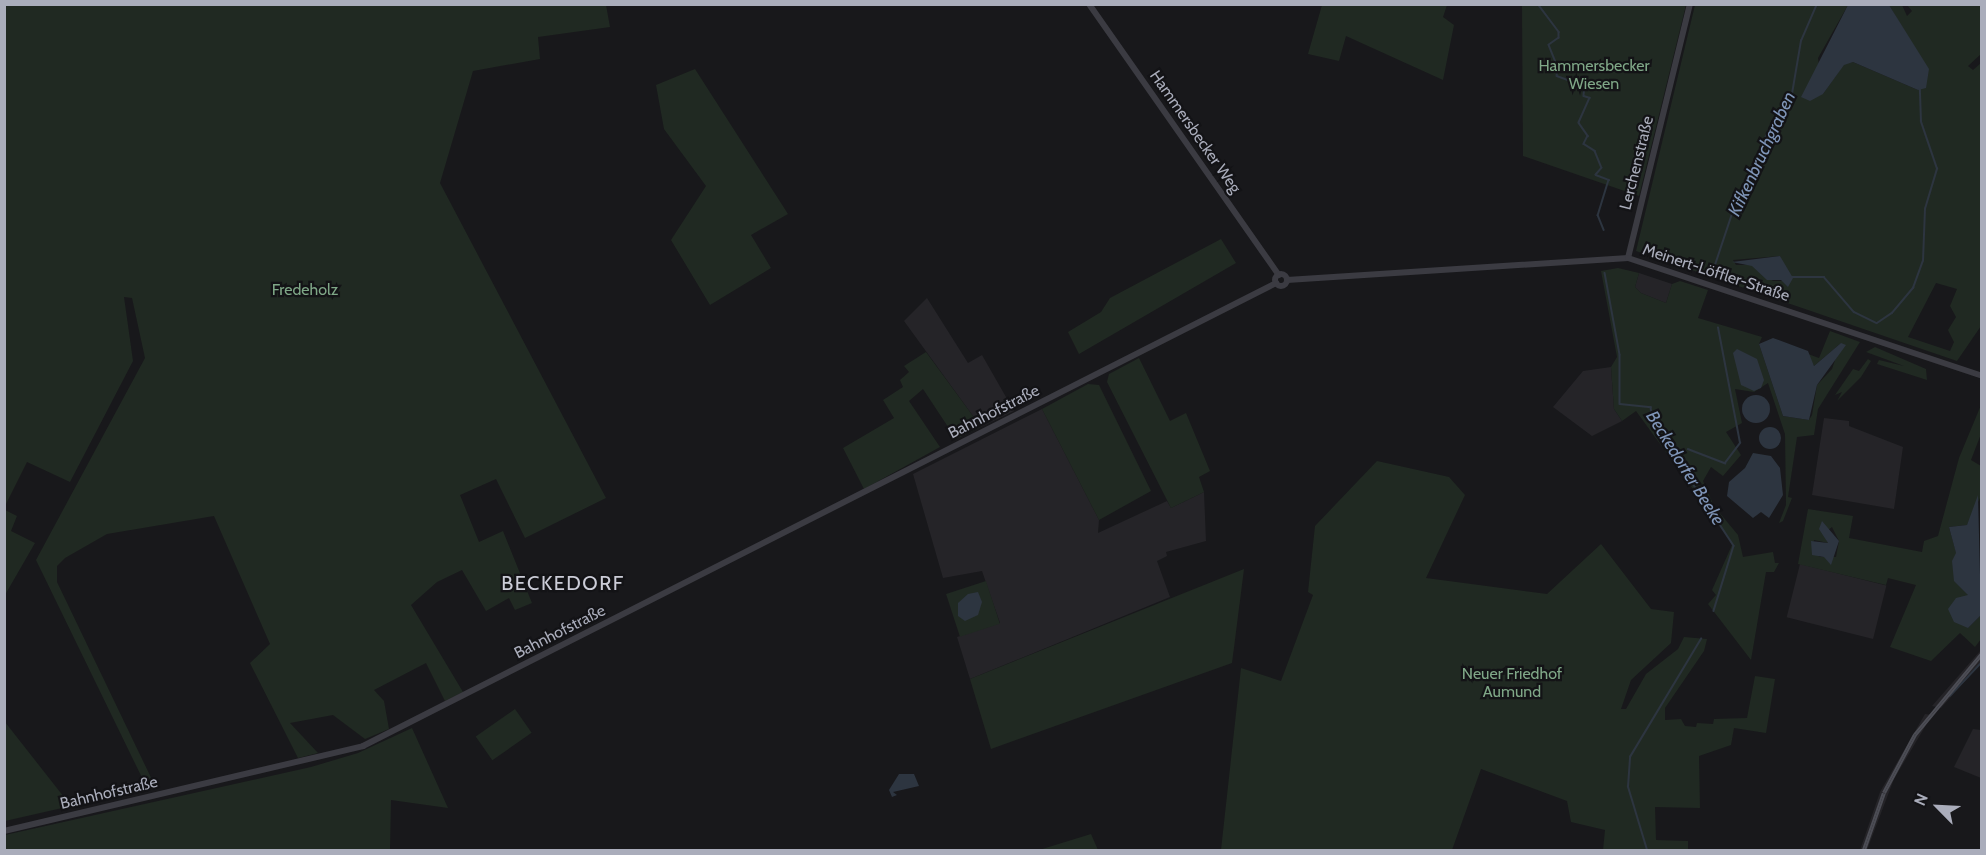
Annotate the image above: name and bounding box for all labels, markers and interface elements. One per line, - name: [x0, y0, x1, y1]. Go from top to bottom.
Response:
- park label: Hammersbecker Wiesen: [1538, 56, 1650, 94]
- street label: Hammersbecker Weg: [1145, 67, 1245, 197]
- water label: Kifkenbruchgraben: [1724, 88, 1800, 220]
- street label: Lerchenstraße: [1616, 114, 1658, 212]
- street label: Meinert-Löffler-Straße: [1640, 240, 1792, 306]
- park label: Fredeholz: [272, 280, 338, 300]
- street label: Bahnhofstraße: [945, 381, 1043, 443]
- water label: Beckedorfer Beeke: [1641, 407, 1729, 529]
- district label: BECKEDORF: [501, 571, 625, 595]
- street label: Bahnhofstraße: [511, 601, 609, 663]
- park label: Neuer Friedhof Aumund: [1462, 664, 1562, 702]
- street label: Bahnhofstraße: [58, 772, 160, 814]
- north arrow: [1908, 777, 1968, 837]
- text: N: [1910, 790, 1932, 809]

